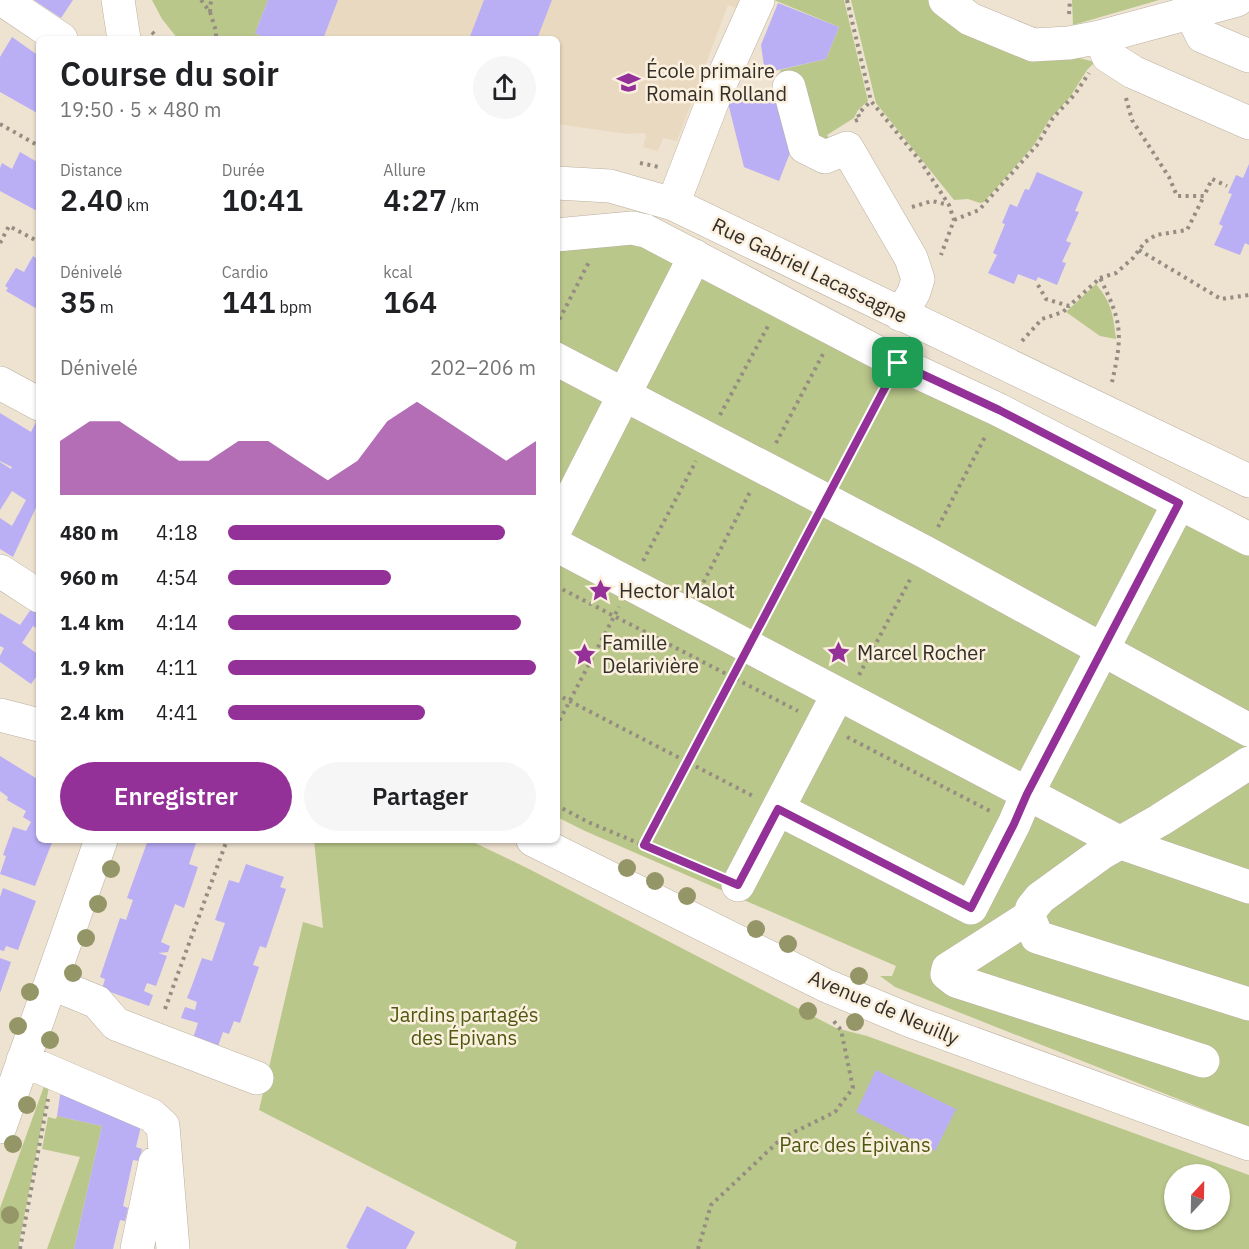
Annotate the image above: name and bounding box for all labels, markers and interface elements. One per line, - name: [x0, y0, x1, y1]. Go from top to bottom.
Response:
- text: Course du soir: [60, 52, 279, 95]
- button: share: [473, 56, 536, 119]
- place label: École primaire Romain Rolland: [646, 57, 787, 107]
- school or university icon: École primaire Romain Rolland: [615, 69, 641, 95]
- text: 19:50 · 5 × 480 m: [60, 96, 221, 123]
- text: Distance: [60, 160, 122, 180]
- text: Durée: [222, 160, 265, 180]
- text: Allure: [383, 160, 426, 180]
- text: 2.40: [60, 180, 123, 219]
- text: 10:41: [222, 180, 303, 219]
- text: 4:27: [383, 180, 447, 219]
- text: km: [123, 195, 149, 215]
- text: /km: [447, 195, 479, 215]
- street label: Rue Gabriel Lacassagne: [708, 211, 912, 329]
- text: Dénivelé: [60, 262, 122, 282]
- text: Cardio: [222, 262, 268, 282]
- text: kcal: [383, 262, 412, 282]
- text: 35: [60, 282, 96, 321]
- text: 141: [222, 282, 276, 321]
- text: 164: [383, 282, 437, 321]
- text: m: [96, 297, 114, 317]
- text: bpm: [276, 297, 312, 317]
- pin: [872, 337, 923, 388]
- icon: arrive: [881, 346, 914, 379]
- text: Dénivelé: [60, 354, 138, 381]
- text: 202–206 m: [430, 354, 536, 381]
- text: 480 m: [60, 519, 119, 546]
- text: 4:18: [156, 519, 198, 546]
- text: 960 m: [60, 564, 119, 591]
- text: 4:54: [156, 564, 198, 591]
- place icon: Hector Malot: [588, 577, 614, 603]
- place label: Hector Malot: [619, 577, 735, 604]
- text: 1.4 km: [60, 609, 124, 636]
- text: 4:14: [156, 609, 198, 636]
- place label: Famille Delarivière: [602, 629, 699, 679]
- place icon: Marcel Rocher: [826, 639, 852, 665]
- place label: Marcel Rocher: [857, 639, 986, 666]
- place icon: Famille Delarivière: [571, 641, 597, 667]
- text: 1.9 km: [60, 654, 124, 681]
- text: 4:11: [156, 654, 198, 681]
- text: 2.4 km: [60, 699, 124, 726]
- text: 4:41: [156, 699, 198, 726]
- button: Enregistrer: [60, 762, 292, 831]
- button: Partager: [304, 762, 536, 831]
- street label: Avenue de Neuilly: [805, 963, 963, 1051]
- park label: Jardins partagés des Épivans: [389, 1001, 539, 1051]
- park label: Parc des Épivans: [779, 1131, 931, 1158]
- north arrow: [1164, 1164, 1230, 1230]
- map controls: [1164, 1164, 1230, 1230]

